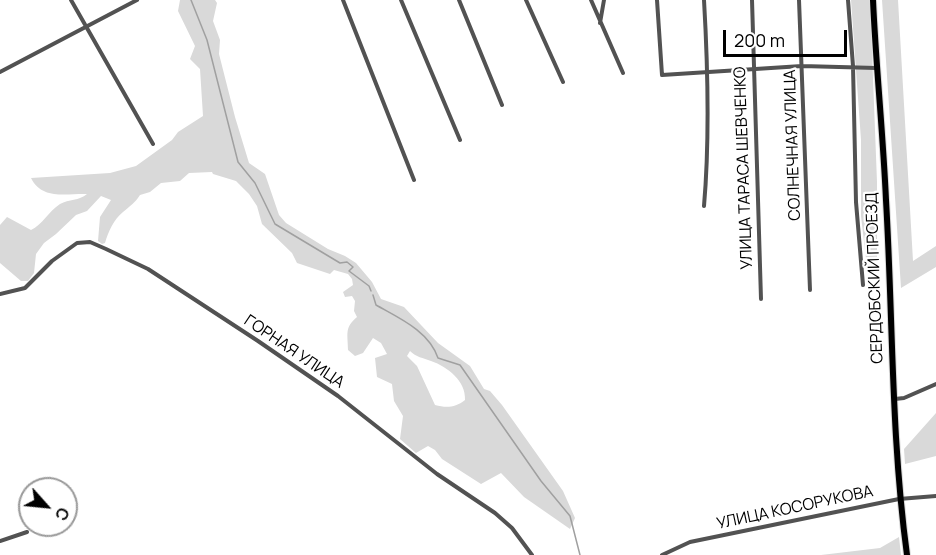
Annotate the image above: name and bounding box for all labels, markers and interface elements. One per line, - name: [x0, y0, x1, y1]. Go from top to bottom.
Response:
- scale bar: [726, 18, 850, 56]
- text: 200 m: [734, 28, 785, 52]
- street label: УЛИЦА ТАРАСА ШЕВЧЕНКО: [731, 66, 757, 270]
- street label: СОЛНЕЧНАЯ УЛИЦА: [781, 69, 805, 221]
- street label: СЕРДОБСКИЙ ПРОЕЗД: [862, 192, 888, 364]
- street label: ГОРНАЯ УЛИЦА: [240, 311, 348, 393]
- north arrow: [18, 477, 78, 537]
- street label: УЛИЦА КОСОРУКОВА: [715, 482, 875, 534]
- text: С: [50, 504, 75, 525]

